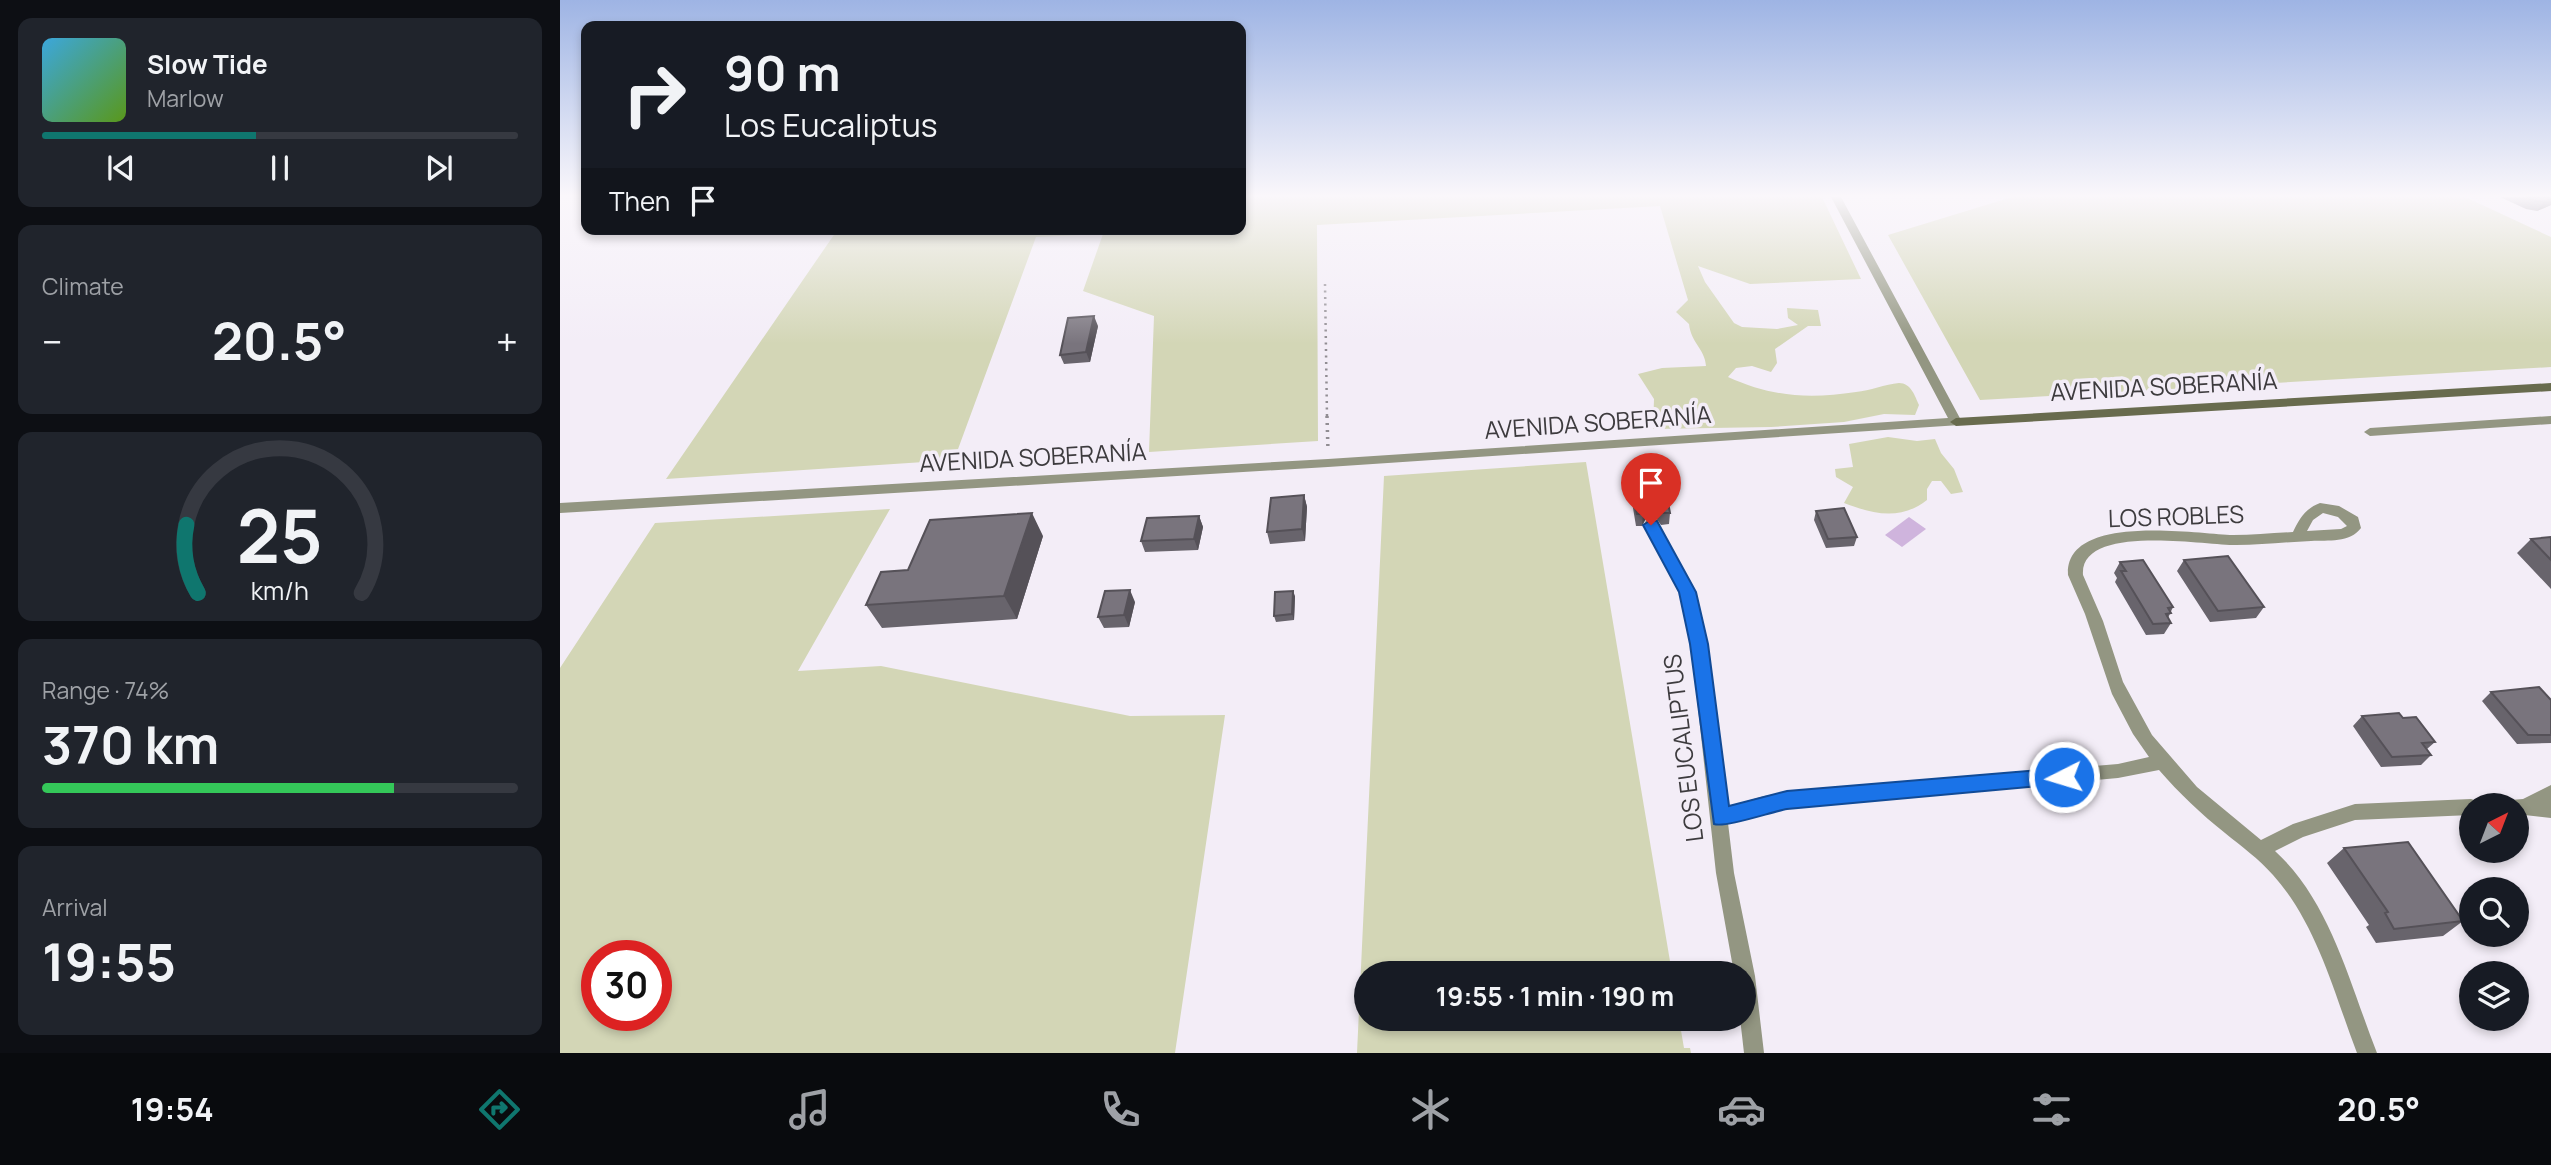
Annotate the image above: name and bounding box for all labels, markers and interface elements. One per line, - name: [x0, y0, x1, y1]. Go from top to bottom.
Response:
- text: 90 m: [724, 39, 841, 106]
- text: Slow Tide: [147, 46, 268, 82]
- icon: right: [609, 49, 700, 140]
- text: Marlow: [147, 82, 224, 114]
- text: Los Eucaliptus: [724, 103, 937, 147]
- icon: previous: [102, 149, 140, 187]
- icon: pause: [261, 149, 299, 187]
- icon: next: [420, 149, 458, 187]
- icon: arrive: [684, 182, 722, 220]
- text: Then: [609, 183, 670, 219]
- text: Climate: [42, 270, 124, 302]
- text: 20.5°: [212, 305, 347, 376]
- text: −: [42, 315, 63, 367]
- text: +: [496, 315, 518, 367]
- street label: AVENIDA SOBERANÍA: [2049, 363, 2278, 408]
- street label: AVENIDA SOBERANÍA: [1483, 397, 1713, 446]
- street label: AVENIDA SOBERANÍA: [918, 434, 1147, 479]
- pin: [1621, 453, 1681, 525]
- icon: arrive: [1632, 464, 1670, 502]
- text: 25: [237, 485, 323, 585]
- street label: LOS ROBLES: [2107, 497, 2244, 534]
- text: km/h: [251, 572, 309, 607]
- street label: LOS EUCALIPTUS: [1655, 653, 1710, 844]
- text: Range · 74%: [42, 674, 169, 706]
- text: 370 km: [42, 709, 219, 780]
- position arrow: [2027, 740, 2101, 814]
- north arrow: [2459, 793, 2529, 863]
- map controls: [2459, 793, 2529, 1031]
- button: search: [2459, 877, 2529, 947]
- text: Arrival: [42, 891, 108, 923]
- text: 19:55: [42, 926, 176, 997]
- speed limit sign: 30: [581, 940, 672, 1031]
- button: layers: [2459, 961, 2529, 1031]
- text: 19:55 · 1 min · 190 m: [1436, 978, 1674, 1014]
- icon: directions: [475, 1085, 524, 1134]
- icon: music: [785, 1085, 834, 1134]
- icon: phone: [1096, 1085, 1145, 1134]
- icon: climate: [1406, 1085, 1455, 1134]
- icon: car: [1717, 1085, 1766, 1134]
- icon: filters: [2027, 1085, 2076, 1134]
- text: 19:54: [131, 1087, 214, 1131]
- text: 20.5°: [2337, 1087, 2420, 1131]

